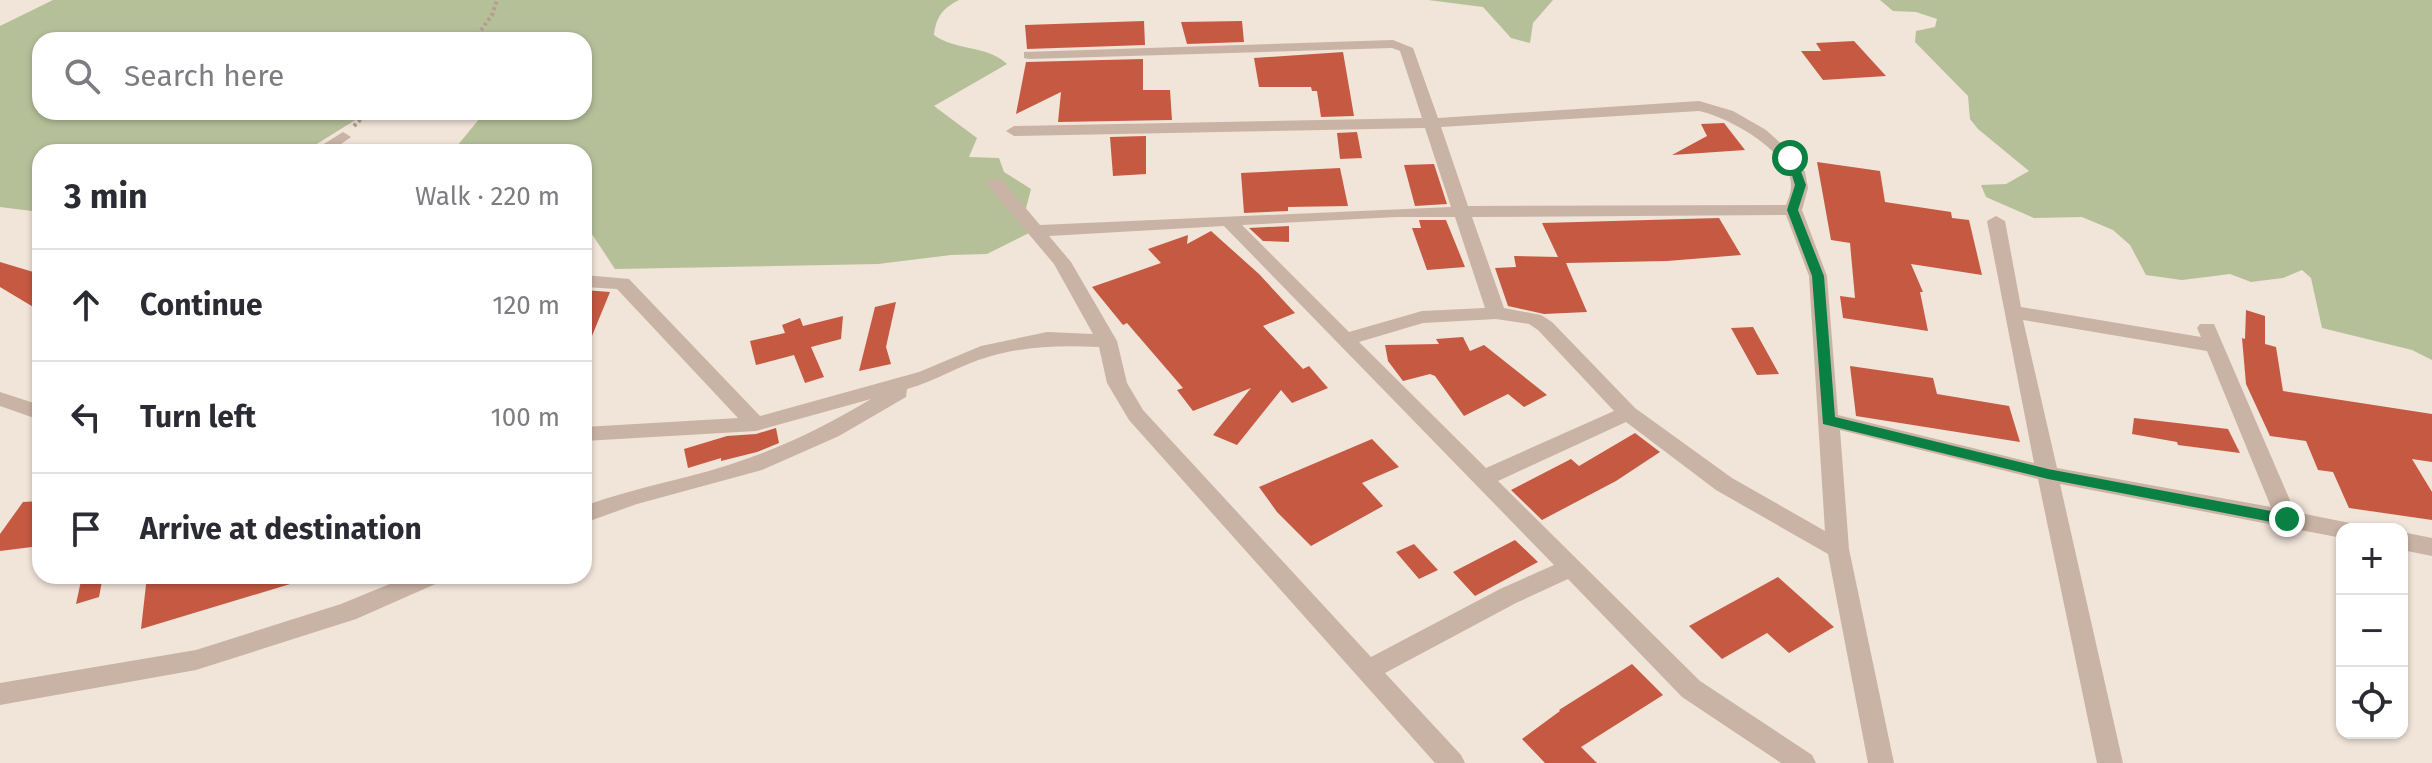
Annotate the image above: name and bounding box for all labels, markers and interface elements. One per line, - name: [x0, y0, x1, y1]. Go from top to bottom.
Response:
- search box: [32, 32, 592, 120]
- icon: search: [60, 54, 104, 98]
- text: Search here: [124, 58, 284, 94]
- route start: [1772, 140, 1808, 176]
- text: 3 min: [64, 176, 148, 217]
- text: Walk · 220 m: [415, 181, 560, 212]
- icon: ahead: [64, 283, 108, 327]
- text: Continue: [140, 287, 263, 323]
- text: 120 m: [492, 290, 560, 321]
- icon: left: [64, 395, 108, 439]
- text: Turn left: [140, 399, 256, 435]
- text: 100 m: [491, 402, 560, 433]
- route end: [2269, 501, 2305, 537]
- icon: arrive: [64, 507, 108, 551]
- text: Arrive at destination: [140, 511, 422, 547]
- map controls: [2336, 523, 2408, 739]
- button: +: [2336, 523, 2408, 595]
- button: −: [2336, 595, 2408, 667]
- button: locate: [2336, 667, 2408, 739]

